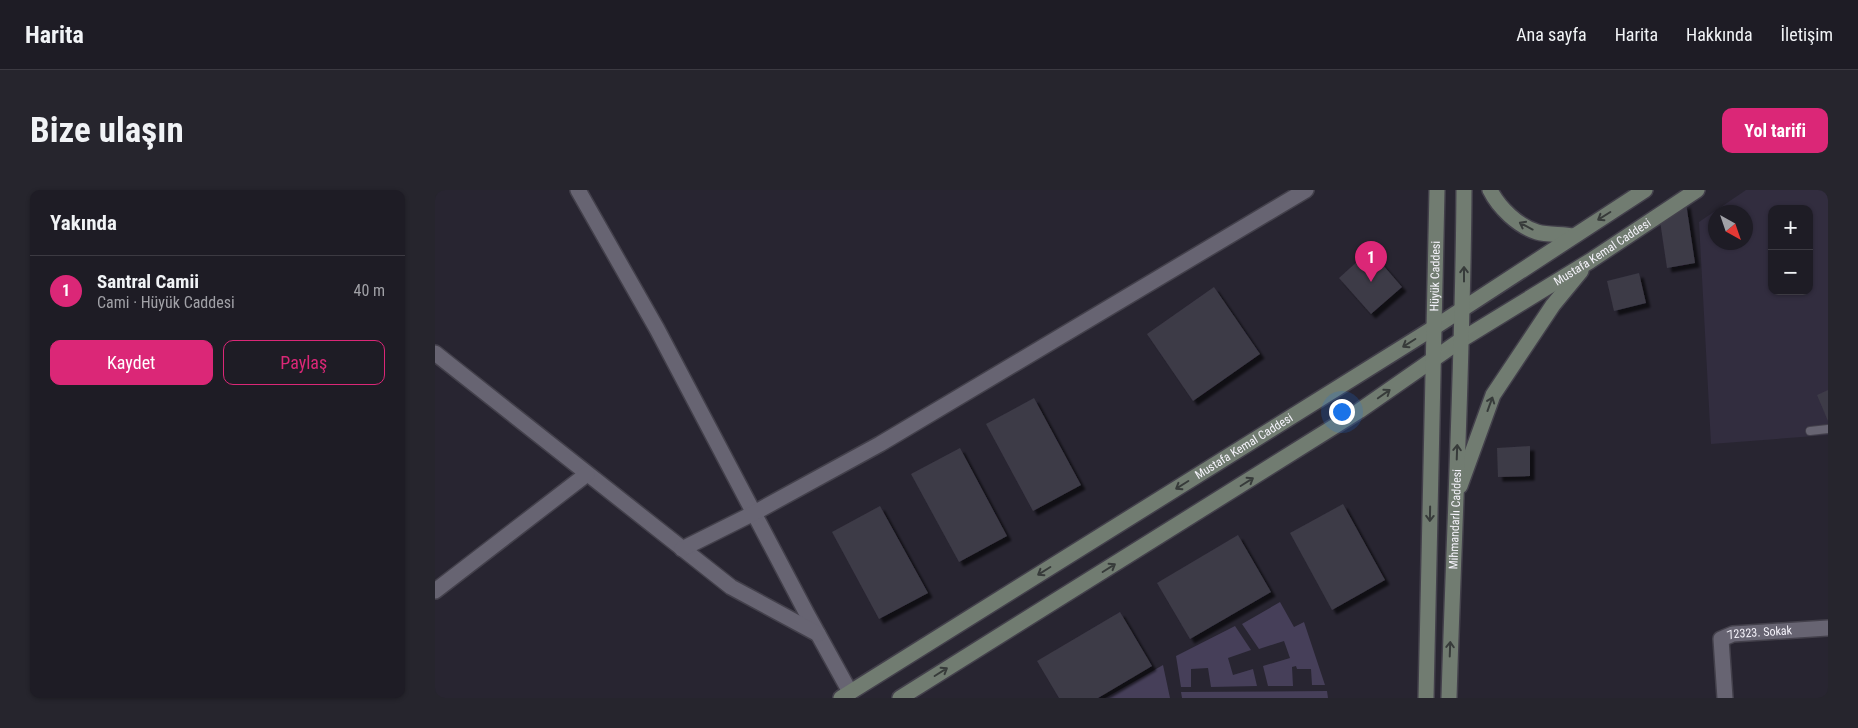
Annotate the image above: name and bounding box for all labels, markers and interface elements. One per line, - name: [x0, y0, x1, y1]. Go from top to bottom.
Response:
- text: Harita: [25, 21, 84, 49]
- text: Ana sayfa: [1516, 24, 1587, 45]
- text: Harita: [1615, 24, 1658, 45]
- text: Hakkında: [1686, 24, 1753, 45]
- text: İletişim: [1781, 24, 1833, 45]
- button: Yol tarifi: [1722, 108, 1828, 153]
- text: Bize ulaşın: [30, 110, 184, 151]
- north arrow: [1708, 205, 1753, 250]
- map controls: [1768, 205, 1813, 295]
- button: +: [1768, 205, 1813, 250]
- text: Yakında: [50, 211, 117, 235]
- one-way arrow: [1597, 211, 1611, 221]
- street label: Mustafa Kemal Caddesi: [1551, 216, 1653, 289]
- one-way arrow: [1519, 221, 1534, 230]
- pin: 1: [1355, 241, 1387, 282]
- street label: Hüyük Caddesi: [1427, 241, 1443, 312]
- button: −: [1768, 250, 1813, 295]
- one-way arrow: [1459, 266, 1468, 282]
- text: Santral Camii: [97, 270, 199, 293]
- text: 1: [62, 281, 70, 300]
- text: 40 m: [353, 281, 385, 300]
- text: Cami · Hüyük Caddesi: [97, 293, 235, 312]
- one-way arrow: [1402, 338, 1416, 348]
- button: Kaydet: [50, 340, 213, 385]
- button: Paylaş: [223, 340, 385, 385]
- one-way arrow: [1376, 389, 1390, 399]
- one-way arrow: [1486, 397, 1495, 413]
- your location: [1329, 399, 1355, 425]
- street label: Mustafa Kemal Caddesi: [1192, 411, 1295, 482]
- one-way arrow: [1452, 444, 1462, 460]
- street label: Mihmandarlı Caddesi: [1446, 469, 1464, 570]
- one-way arrow: [1239, 476, 1253, 486]
- one-way arrow: [1175, 479, 1189, 490]
- one-way arrow: [1425, 506, 1434, 522]
- one-way arrow: [1101, 562, 1115, 572]
- one-way arrow: [1038, 566, 1052, 576]
- street label: 72323. Sokak: [1725, 623, 1793, 643]
- one-way arrow: [1446, 642, 1455, 658]
- one-way arrow: [934, 667, 948, 677]

